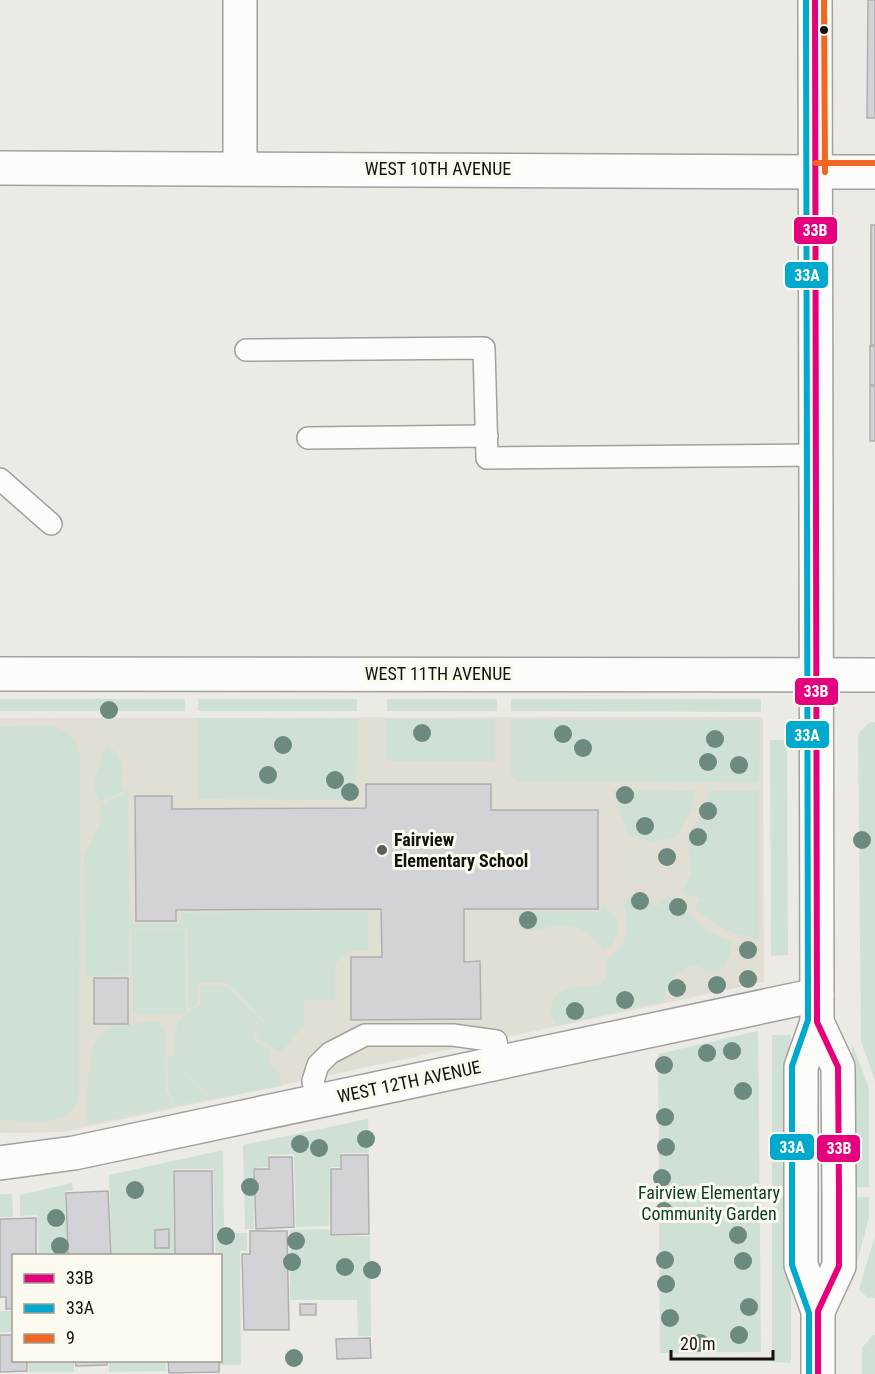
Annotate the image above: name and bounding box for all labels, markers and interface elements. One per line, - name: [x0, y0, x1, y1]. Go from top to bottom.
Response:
- unlabelled marker: [818, 24, 830, 36]
- street label: WEST 10TH AVENUE: [365, 158, 511, 179]
- line badge: 33B: [793, 216, 838, 245]
- text: 33B: [802, 221, 828, 240]
- line badge: 33A: [784, 261, 829, 289]
- text: 33A: [794, 266, 820, 285]
- street label: WEST 11TH AVENUE: [365, 663, 511, 684]
- line badge: 33B: [794, 677, 839, 706]
- text: 33B: [803, 682, 829, 701]
- line badge: 33A: [785, 720, 830, 749]
- text: 33A: [794, 726, 820, 745]
- place label: Fairview Elementary School: [394, 829, 528, 871]
- marker: Fairview Elementary School: [375, 843, 389, 857]
- street label: WEST 12TH AVENUE: [335, 1056, 483, 1107]
- line badge: 33A: [769, 1133, 815, 1161]
- line badge: 33B: [816, 1134, 861, 1163]
- text: 33A: [779, 1138, 805, 1157]
- text: 33B: [826, 1139, 852, 1158]
- park label: Fairview Elementary Community Garden: [638, 1182, 781, 1224]
- legend: [12, 1254, 222, 1362]
- text: 33B: [66, 1267, 94, 1288]
- text: 33A: [66, 1297, 95, 1318]
- scale bar: [671, 1323, 773, 1361]
- text: 9: [66, 1327, 75, 1348]
- text: 20 m: [680, 1333, 715, 1354]

